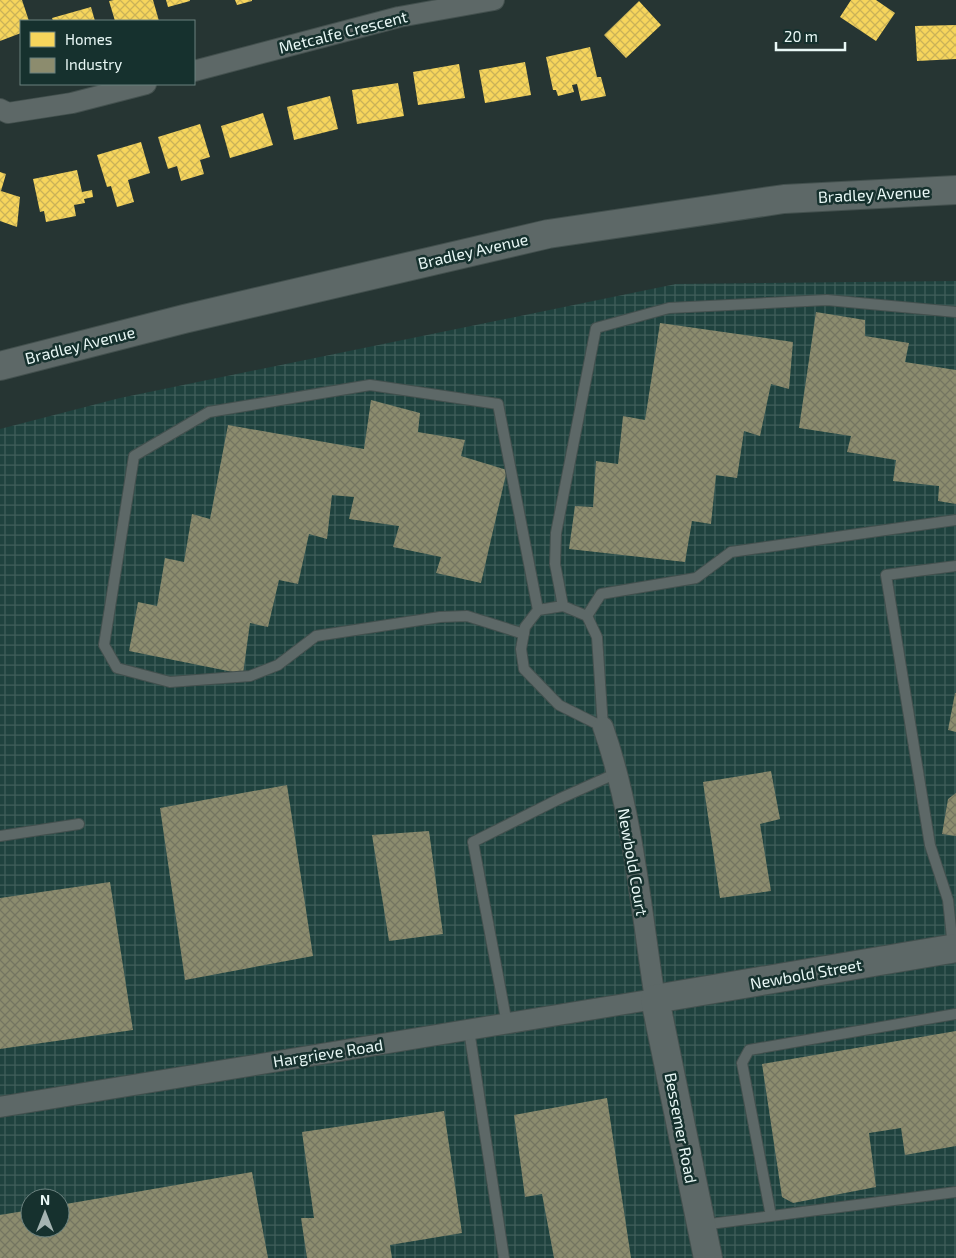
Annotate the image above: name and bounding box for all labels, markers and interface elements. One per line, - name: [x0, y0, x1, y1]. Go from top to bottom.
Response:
- street label: Metcalfe Crescent: [277, 6, 409, 57]
- legend: [20, 20, 195, 85]
- scale bar: [776, 20, 845, 52]
- text: 20 m: [784, 27, 818, 45]
- text: Homes: [65, 30, 112, 48]
- text: Industry: [65, 55, 122, 73]
- street label: Bradley Avenue: [817, 181, 931, 206]
- street label: Bradley Avenue: [416, 229, 530, 272]
- street label: Bradley Avenue: [23, 322, 137, 367]
- street label: Newbold Court: [615, 807, 652, 917]
- street label: Newbold Street: [749, 954, 863, 993]
- street label: Hargrieve Road: [272, 1034, 384, 1071]
- street label: Bessemer Road: [661, 1071, 702, 1185]
- north arrow: [20, 1188, 70, 1238]
- text: N: [40, 1191, 50, 1208]

